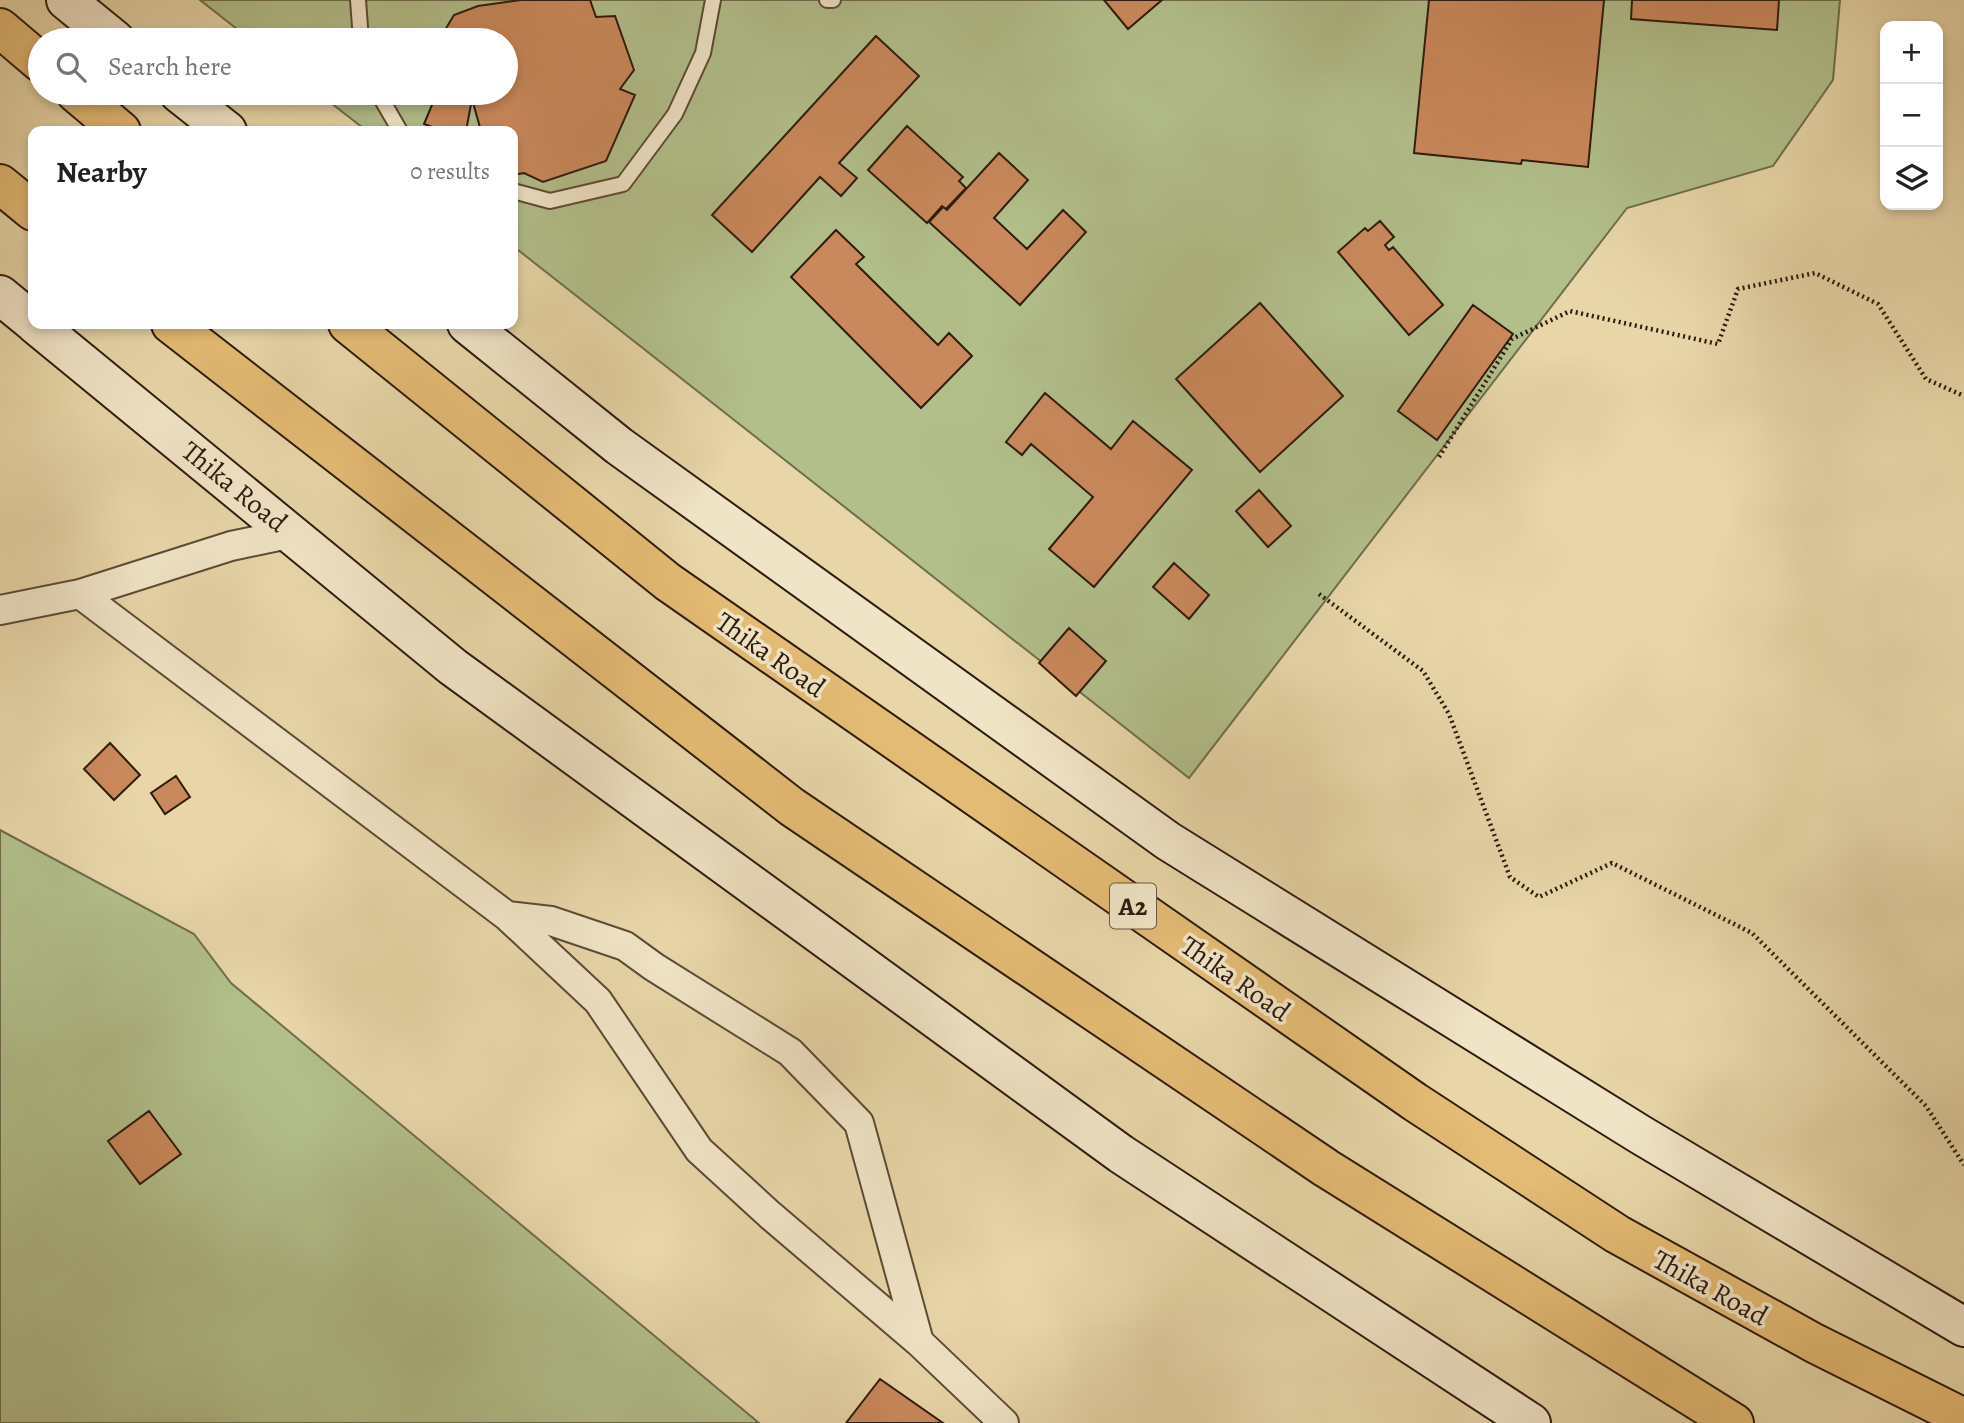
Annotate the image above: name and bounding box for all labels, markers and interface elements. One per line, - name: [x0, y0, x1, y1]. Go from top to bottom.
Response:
- map controls: [1880, 21, 1943, 210]
- button: +: [1880, 21, 1943, 84]
- search box: [28, 28, 518, 105]
- icon: search: [52, 48, 90, 86]
- text: Search here: [108, 49, 232, 84]
- button: −: [1880, 84, 1943, 147]
- button: layers: [1880, 147, 1943, 210]
- text: Nearby: [56, 152, 147, 192]
- text: 0 results: [410, 156, 490, 187]
- street label: Thika Road: [174, 432, 296, 542]
- street label: Thika Road: [708, 603, 834, 707]
- road number: A2: [1110, 884, 1156, 928]
- street label: Thika Road: [1173, 927, 1299, 1031]
- street label: Thika Road: [1646, 1241, 1776, 1335]

